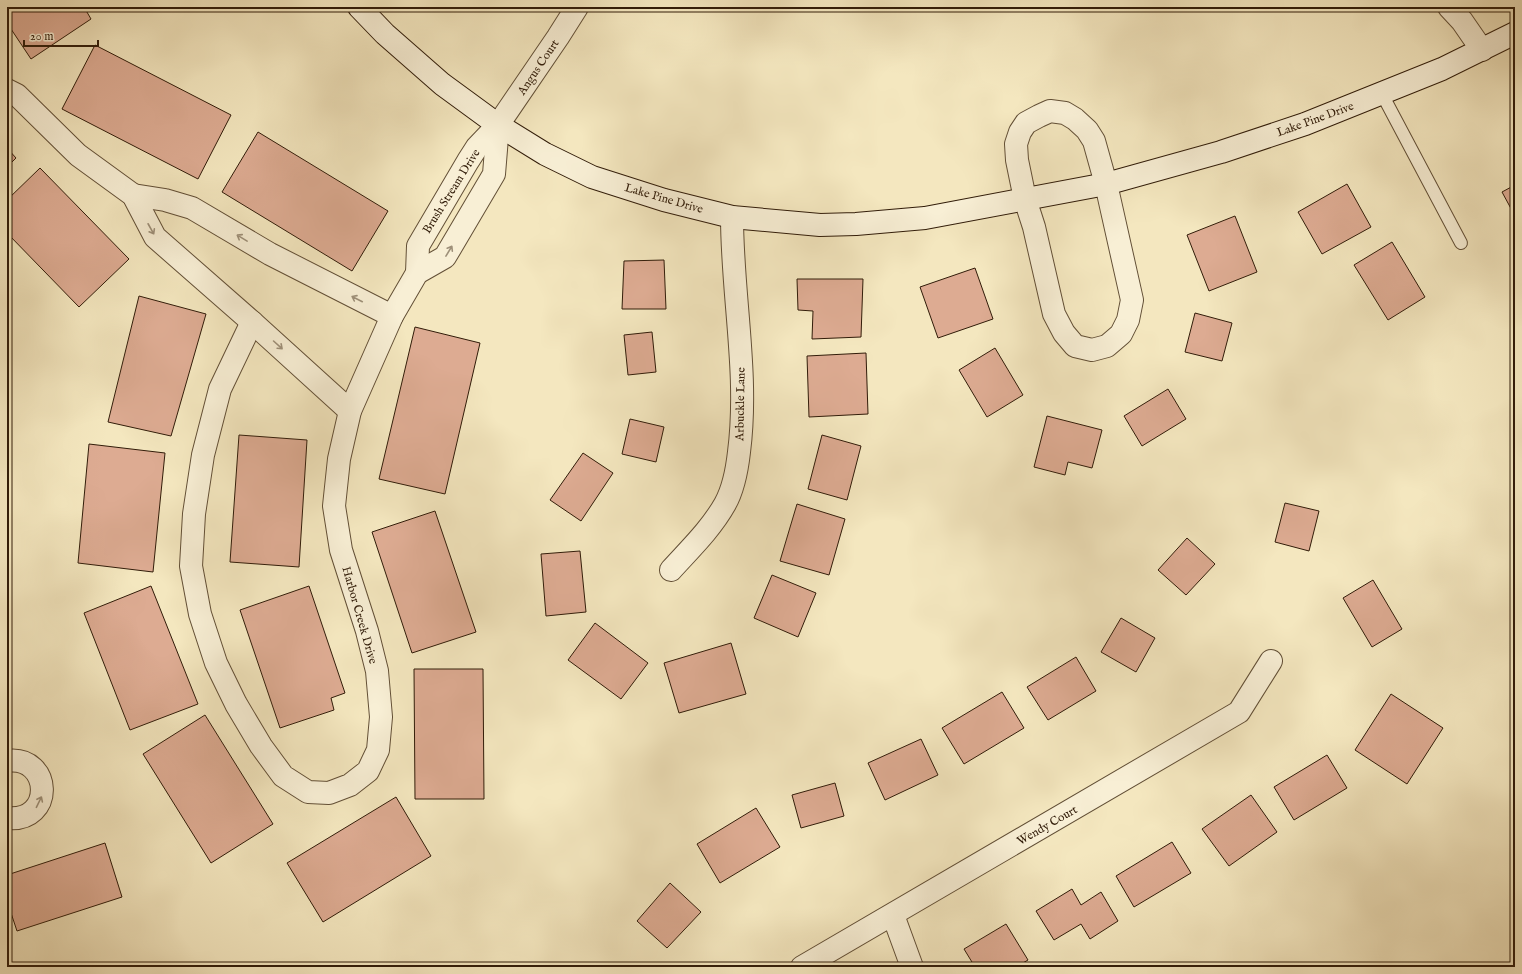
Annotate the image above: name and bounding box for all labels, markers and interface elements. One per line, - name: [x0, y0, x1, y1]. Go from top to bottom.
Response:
- scale bar: [24, 22, 98, 48]
- text: 20 m: [30, 29, 53, 44]
- street label: Angus Court: [514, 37, 562, 99]
- street label: Lake Pine Drive: [1275, 98, 1356, 140]
- street label: Brush Stream Drive: [419, 146, 484, 236]
- street label: Lake Pine Drive: [623, 180, 705, 217]
- one-way arrow: [148, 223, 156, 235]
- one-way arrow: [236, 233, 248, 241]
- one-way arrow: [445, 245, 453, 257]
- one-way arrow: [351, 294, 363, 302]
- one-way arrow: [273, 340, 283, 350]
- street label: Arbuckle Lane: [732, 367, 749, 442]
- street label: Harbor Creek Drive: [338, 565, 381, 666]
- one-way arrow: [36, 796, 43, 808]
- street label: Wendy Court: [1014, 802, 1080, 849]

